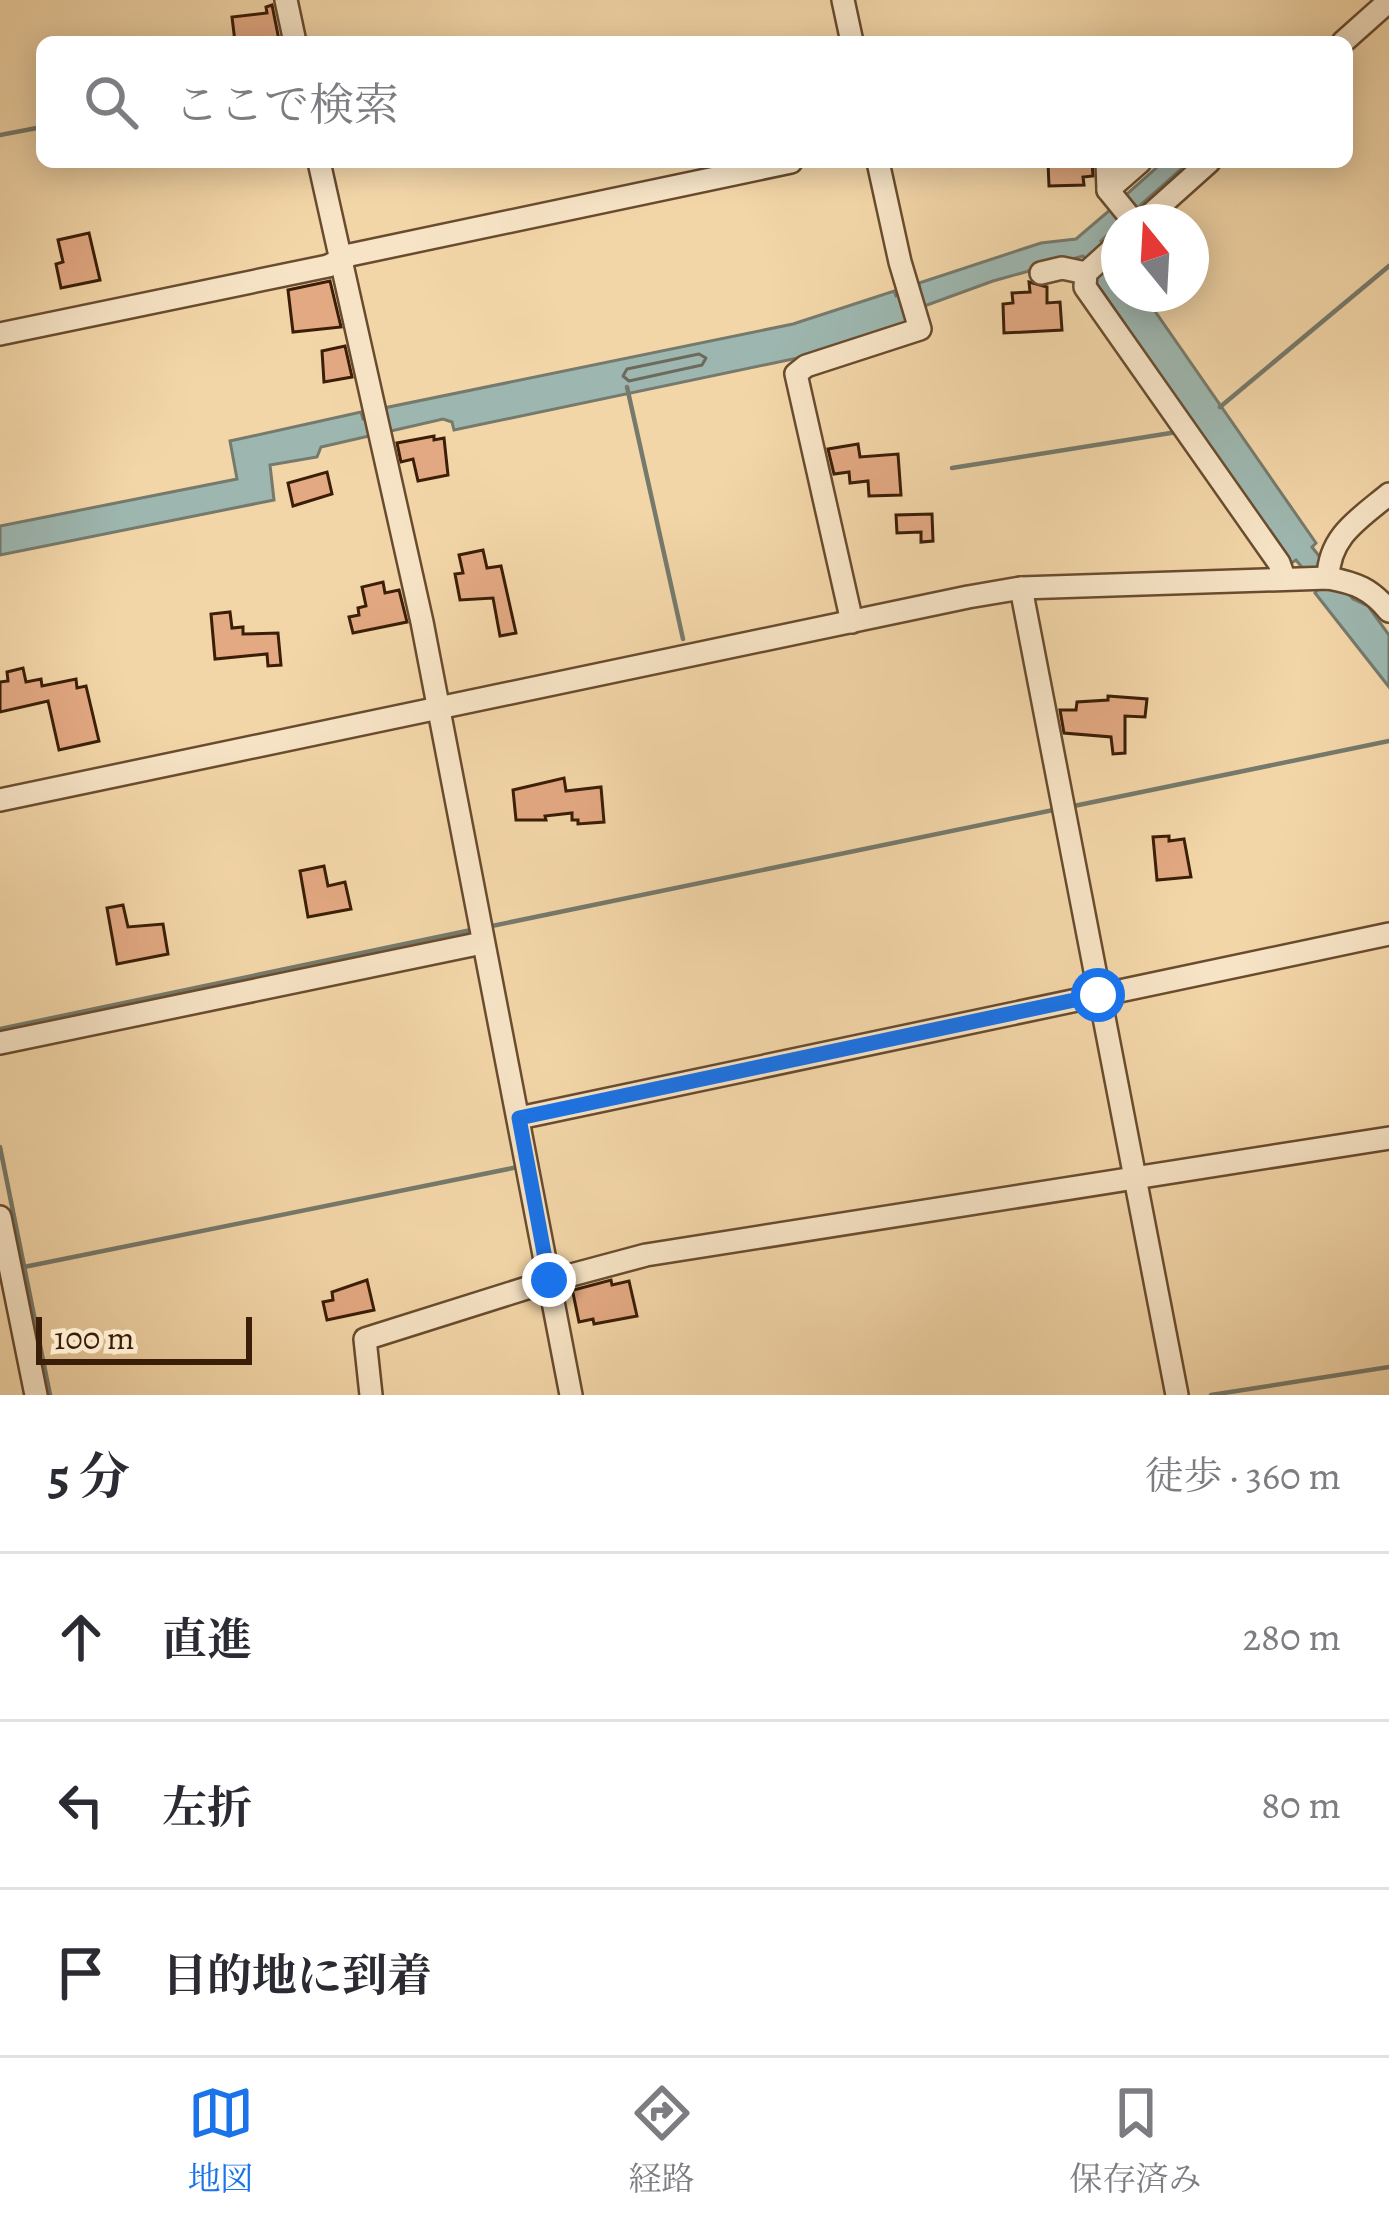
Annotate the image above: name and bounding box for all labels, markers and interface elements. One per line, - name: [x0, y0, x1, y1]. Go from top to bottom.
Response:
- search box: [36, 36, 1353, 168]
- icon: search: [78, 69, 144, 135]
- text: ここで検索: [174, 74, 399, 136]
- north arrow: [1101, 204, 1209, 312]
- route start: [1071, 968, 1125, 1022]
- route end: [522, 1253, 576, 1307]
- scale bar: [36, 1311, 252, 1364]
- text: 100 m: [54, 1315, 134, 1360]
- text: 5 分: [48, 1442, 130, 1512]
- text: 徒歩 · 360 m: [1145, 1449, 1341, 1502]
- icon: ahead: [48, 1604, 114, 1670]
- text: 直進: [162, 1609, 252, 1671]
- text: 280 m: [1243, 1610, 1341, 1663]
- icon: left: [48, 1772, 114, 1838]
- text: 左折: [162, 1777, 252, 1839]
- text: 80 m: [1261, 1778, 1341, 1831]
- icon: arrive: [48, 1940, 114, 2006]
- text: 目的地に到着: [162, 1945, 432, 2007]
- tab: 地図: [188, 2080, 254, 2201]
- tab: 経路: [629, 2080, 695, 2201]
- tab: 保存済み: [1070, 2080, 1202, 2201]

